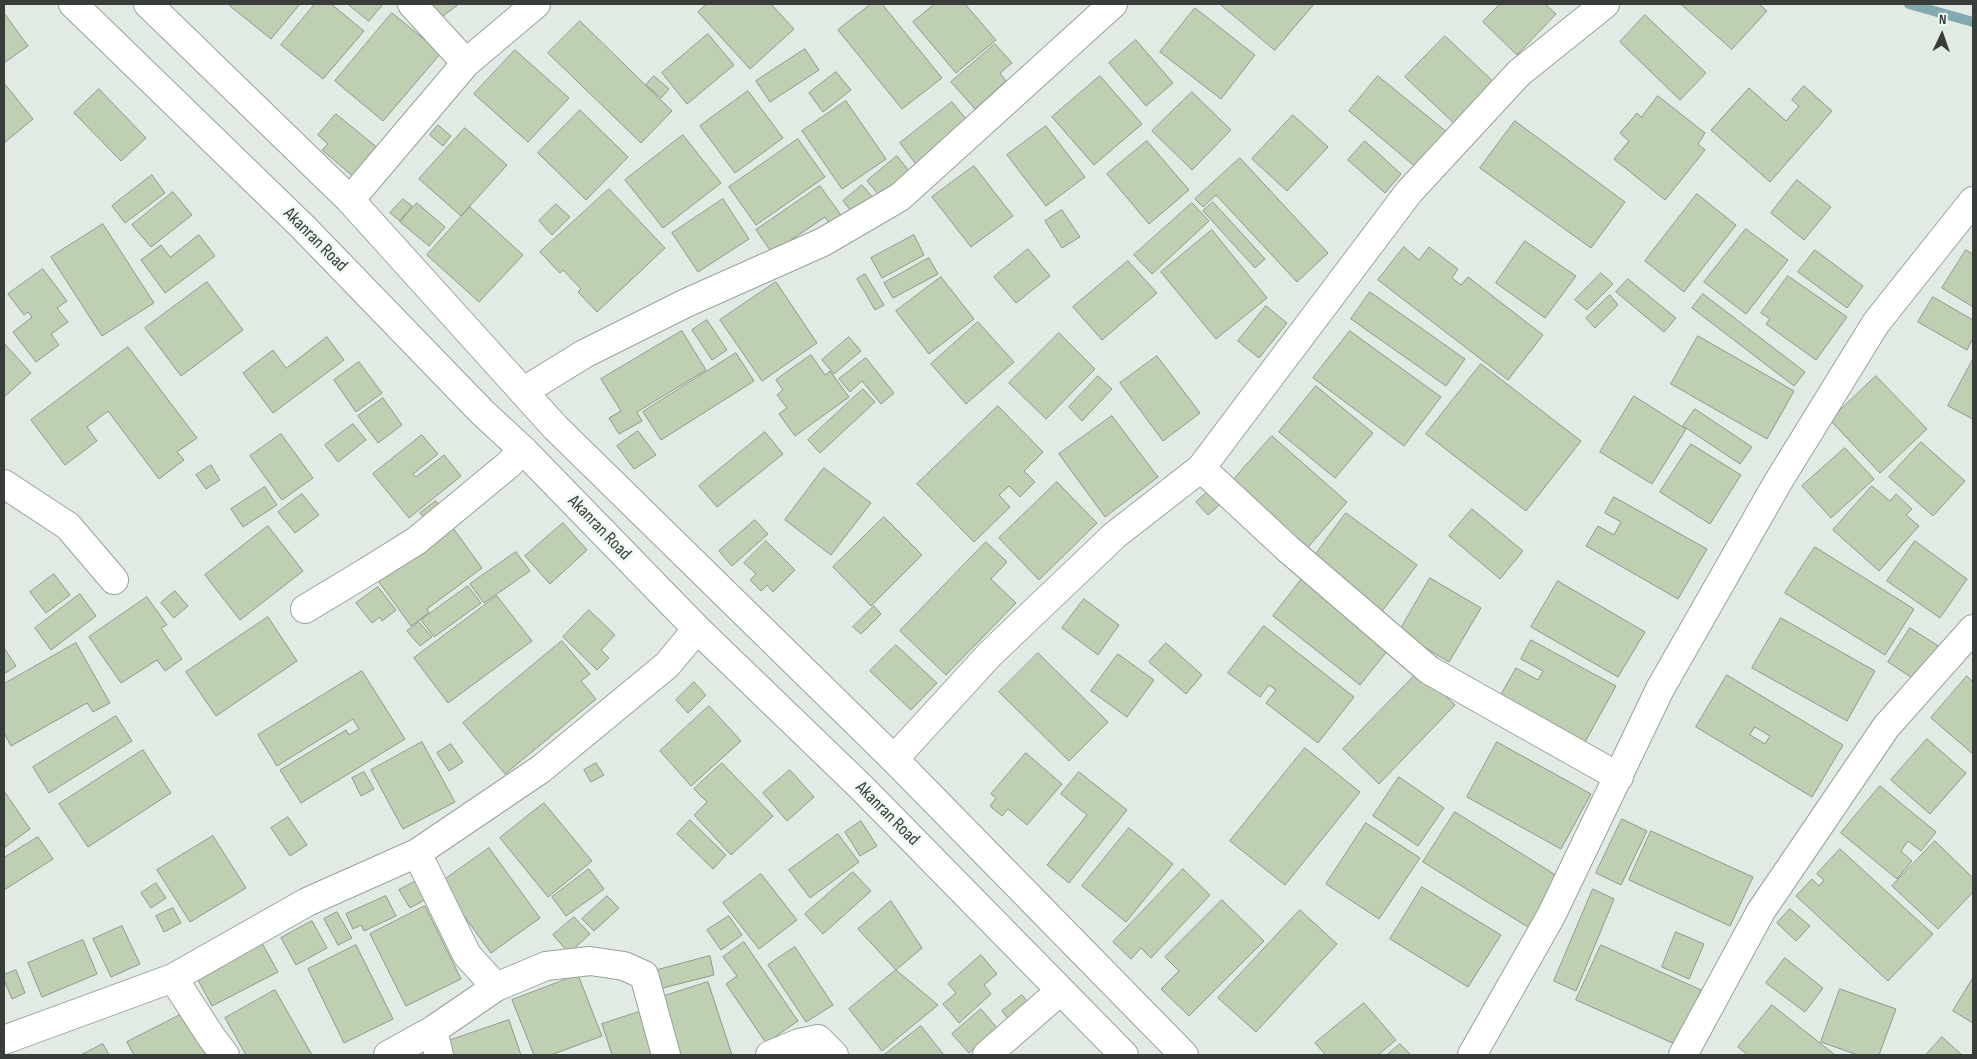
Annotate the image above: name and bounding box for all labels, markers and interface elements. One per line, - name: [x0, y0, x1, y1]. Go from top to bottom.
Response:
- north arrow: [1917, 10, 1967, 60]
- text: N: [1939, 11, 1947, 28]
- street label: Akanran Road: [278, 203, 352, 277]
- street label: Akanran Road: [563, 491, 635, 565]
- street label: Akanran Road: [850, 777, 924, 851]

